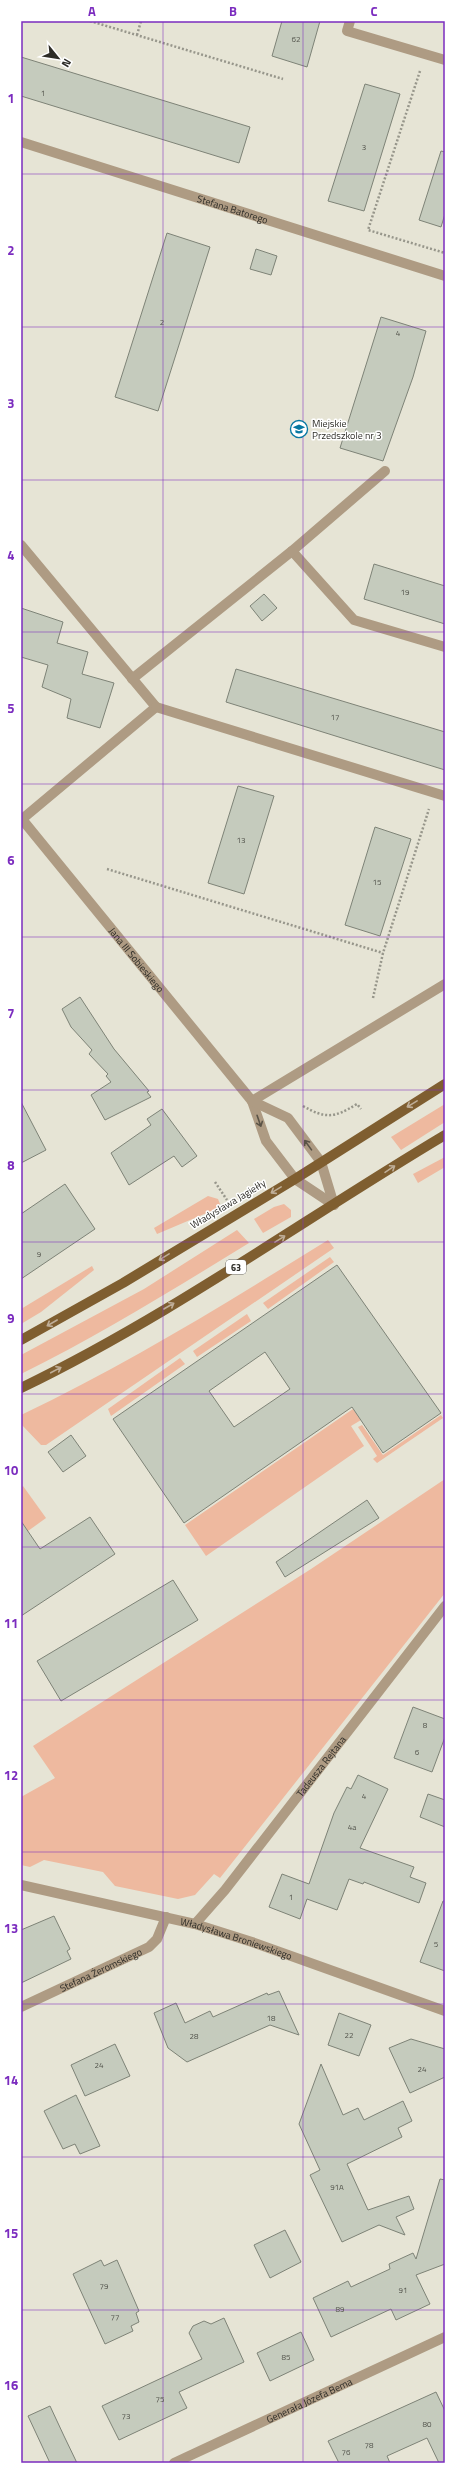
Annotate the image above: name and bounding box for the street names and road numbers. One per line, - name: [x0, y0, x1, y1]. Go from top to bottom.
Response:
- street label: Stefana Batorego: [195, 191, 270, 227]
- street label: Jana III Sobieskiego: [105, 924, 168, 996]
- street label: Władysława Jagiełły: [187, 1175, 269, 1233]
- road number: 63: [226, 1260, 246, 1274]
- street label: Tadeusza Rejtana: [292, 1732, 349, 1800]
- street label: Władysława Broniewskiego: [179, 1913, 294, 1963]
- street label: Stefana Żeromskiego: [57, 1944, 144, 1995]
- street label: Generała Józefa Bema: [264, 2374, 355, 2427]

